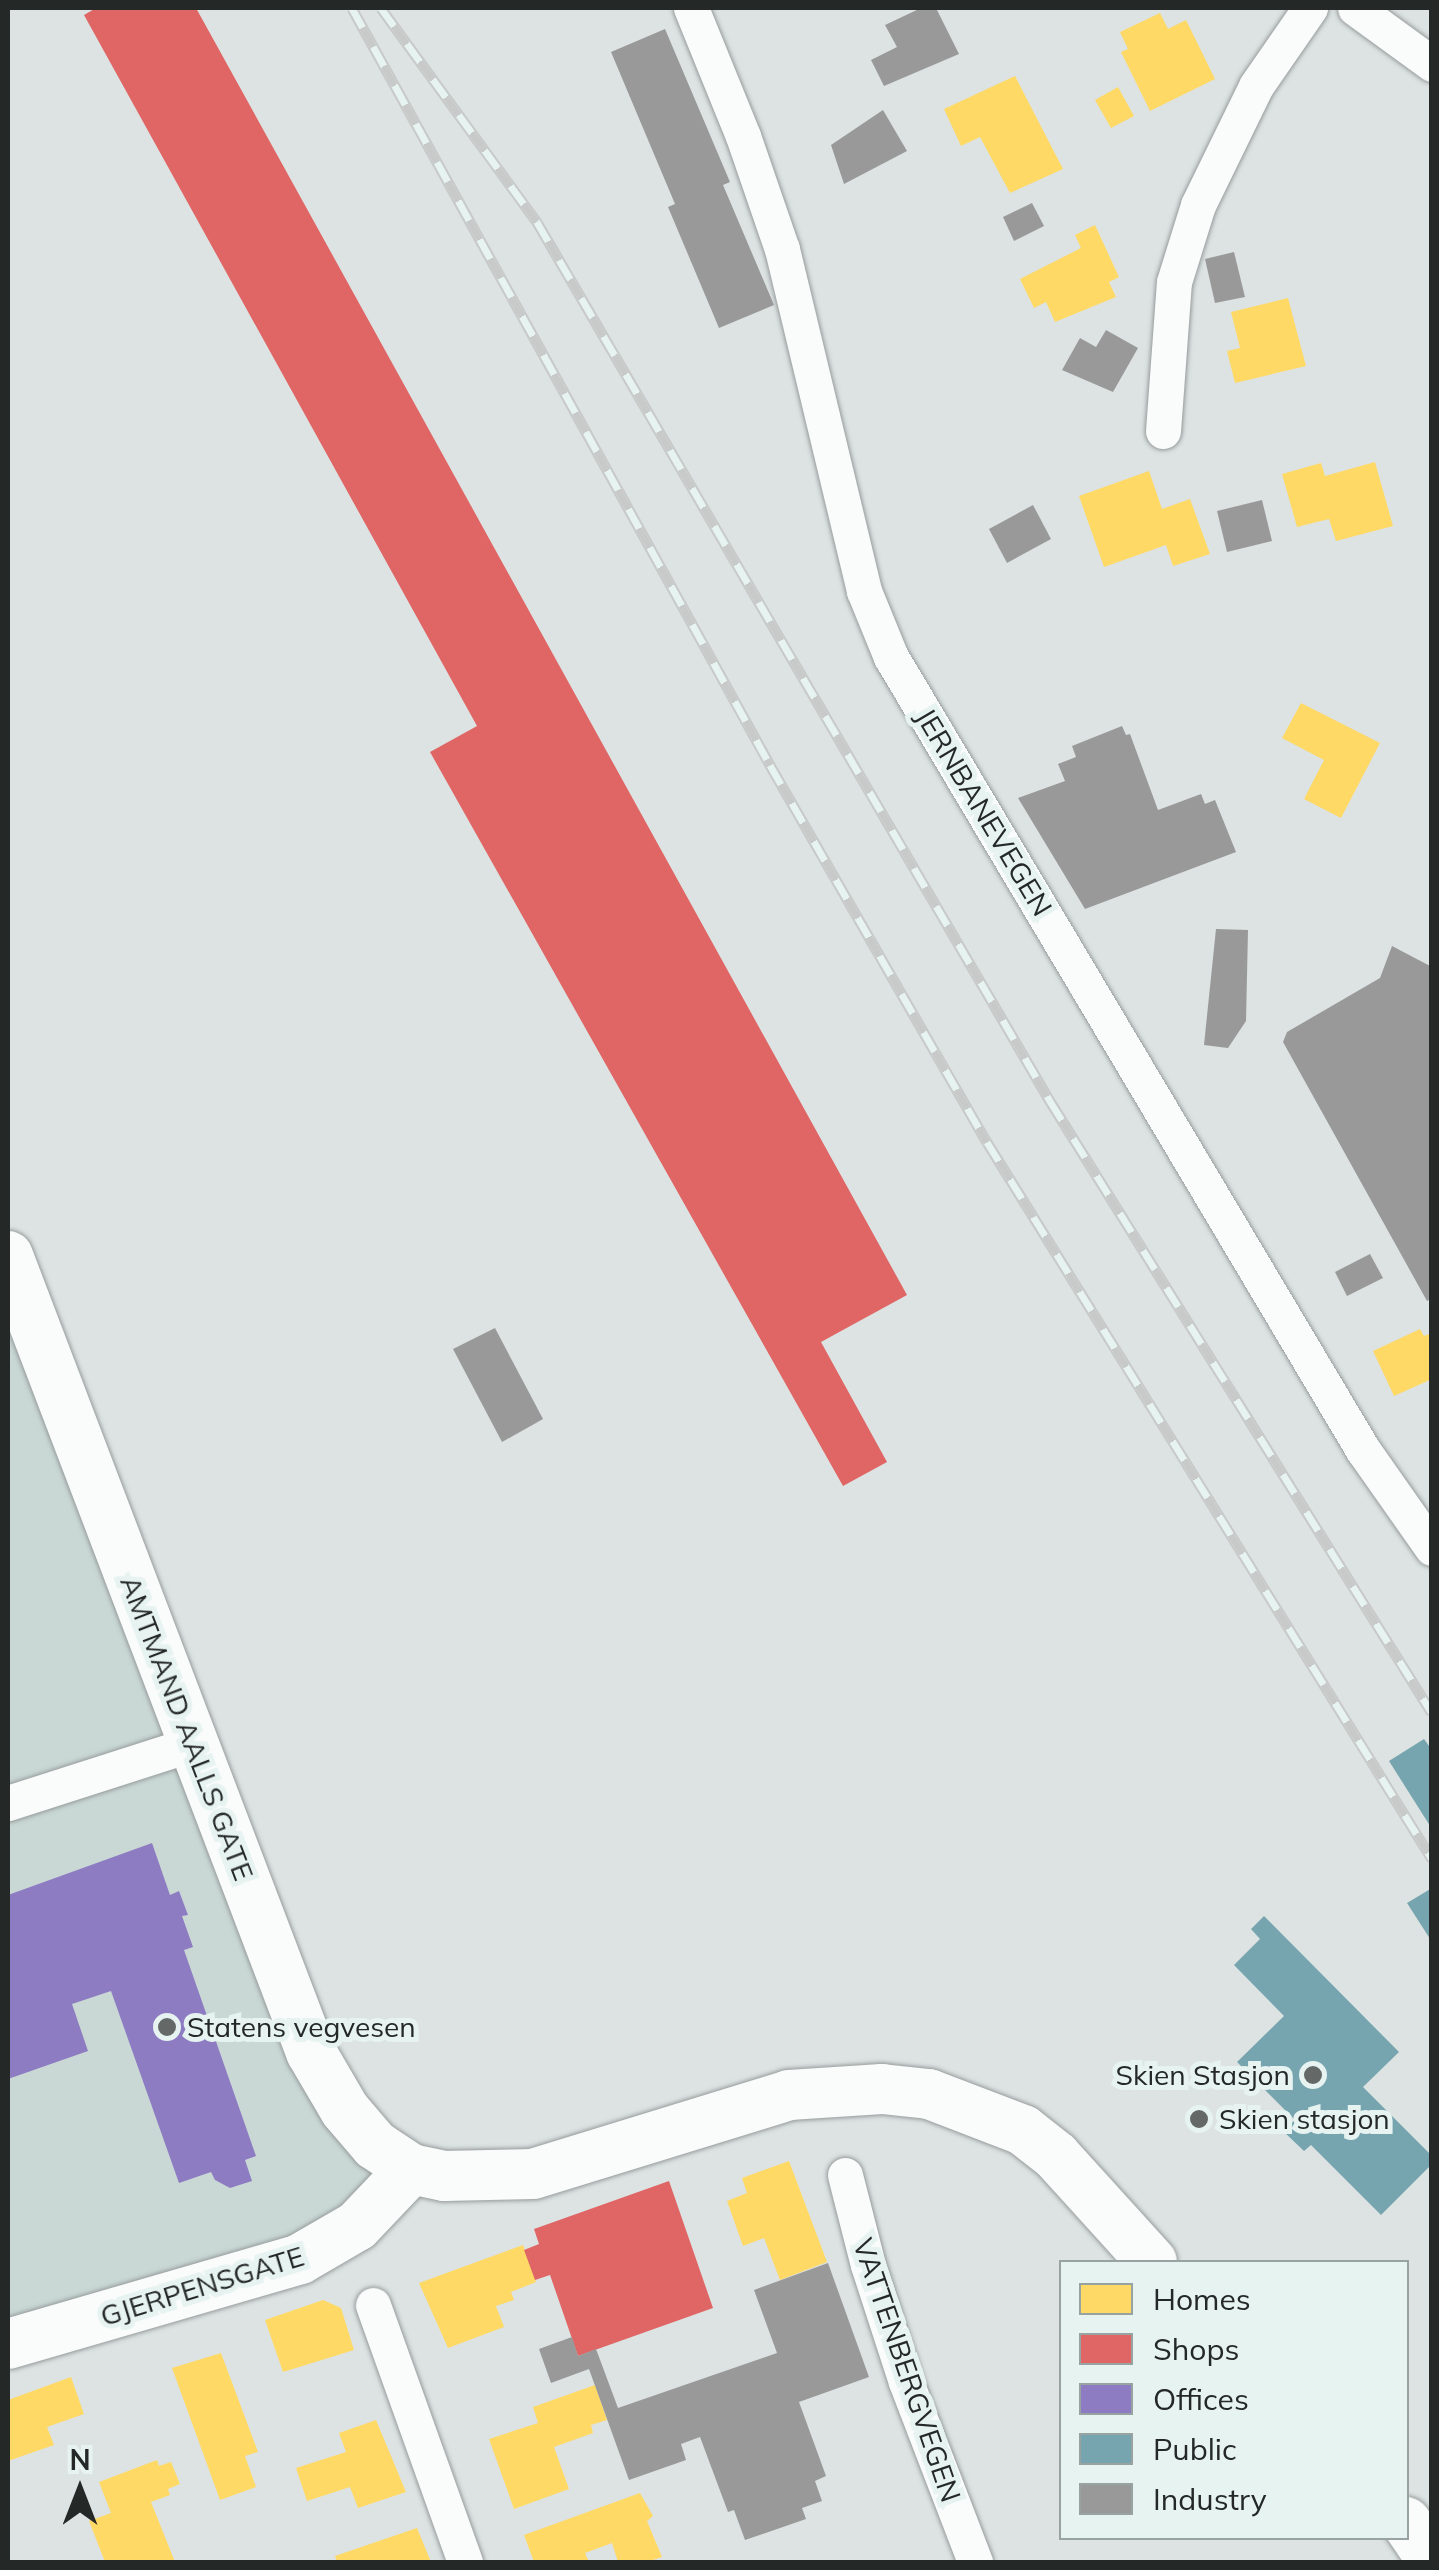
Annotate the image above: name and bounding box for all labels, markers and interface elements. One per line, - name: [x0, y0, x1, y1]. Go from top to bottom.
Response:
- street label: JERNBANEVEGEN: [909, 702, 1059, 922]
- street label: AMTMAND AALLS GATE: [113, 1571, 261, 1885]
- place label: Statens vegvesen: [187, 2010, 416, 2044]
- marker: Statens vegvesen: [156, 2016, 178, 2038]
- place label: Skien Stasjon: [1116, 2058, 1290, 2092]
- marker: Skien Stasjon: [1300, 2062, 1326, 2088]
- place label: Skien stasjon: [1219, 2102, 1390, 2136]
- marker: Skien stasjon: [1188, 2108, 1210, 2130]
- street label: VATTENBERGVEGEN: [846, 2234, 968, 2506]
- street label: GJERPENSGATE: [96, 2239, 308, 2333]
- legend: [1059, 2260, 1409, 2540]
- text: Homes: [1153, 2280, 1251, 2318]
- text: Shops: [1153, 2330, 1239, 2368]
- text: Offices: [1153, 2380, 1249, 2418]
- text: Public: [1153, 2430, 1237, 2468]
- north arrow: [30, 2440, 130, 2540]
- text: N: [69, 2442, 91, 2477]
- text: Industry: [1153, 2480, 1267, 2518]

